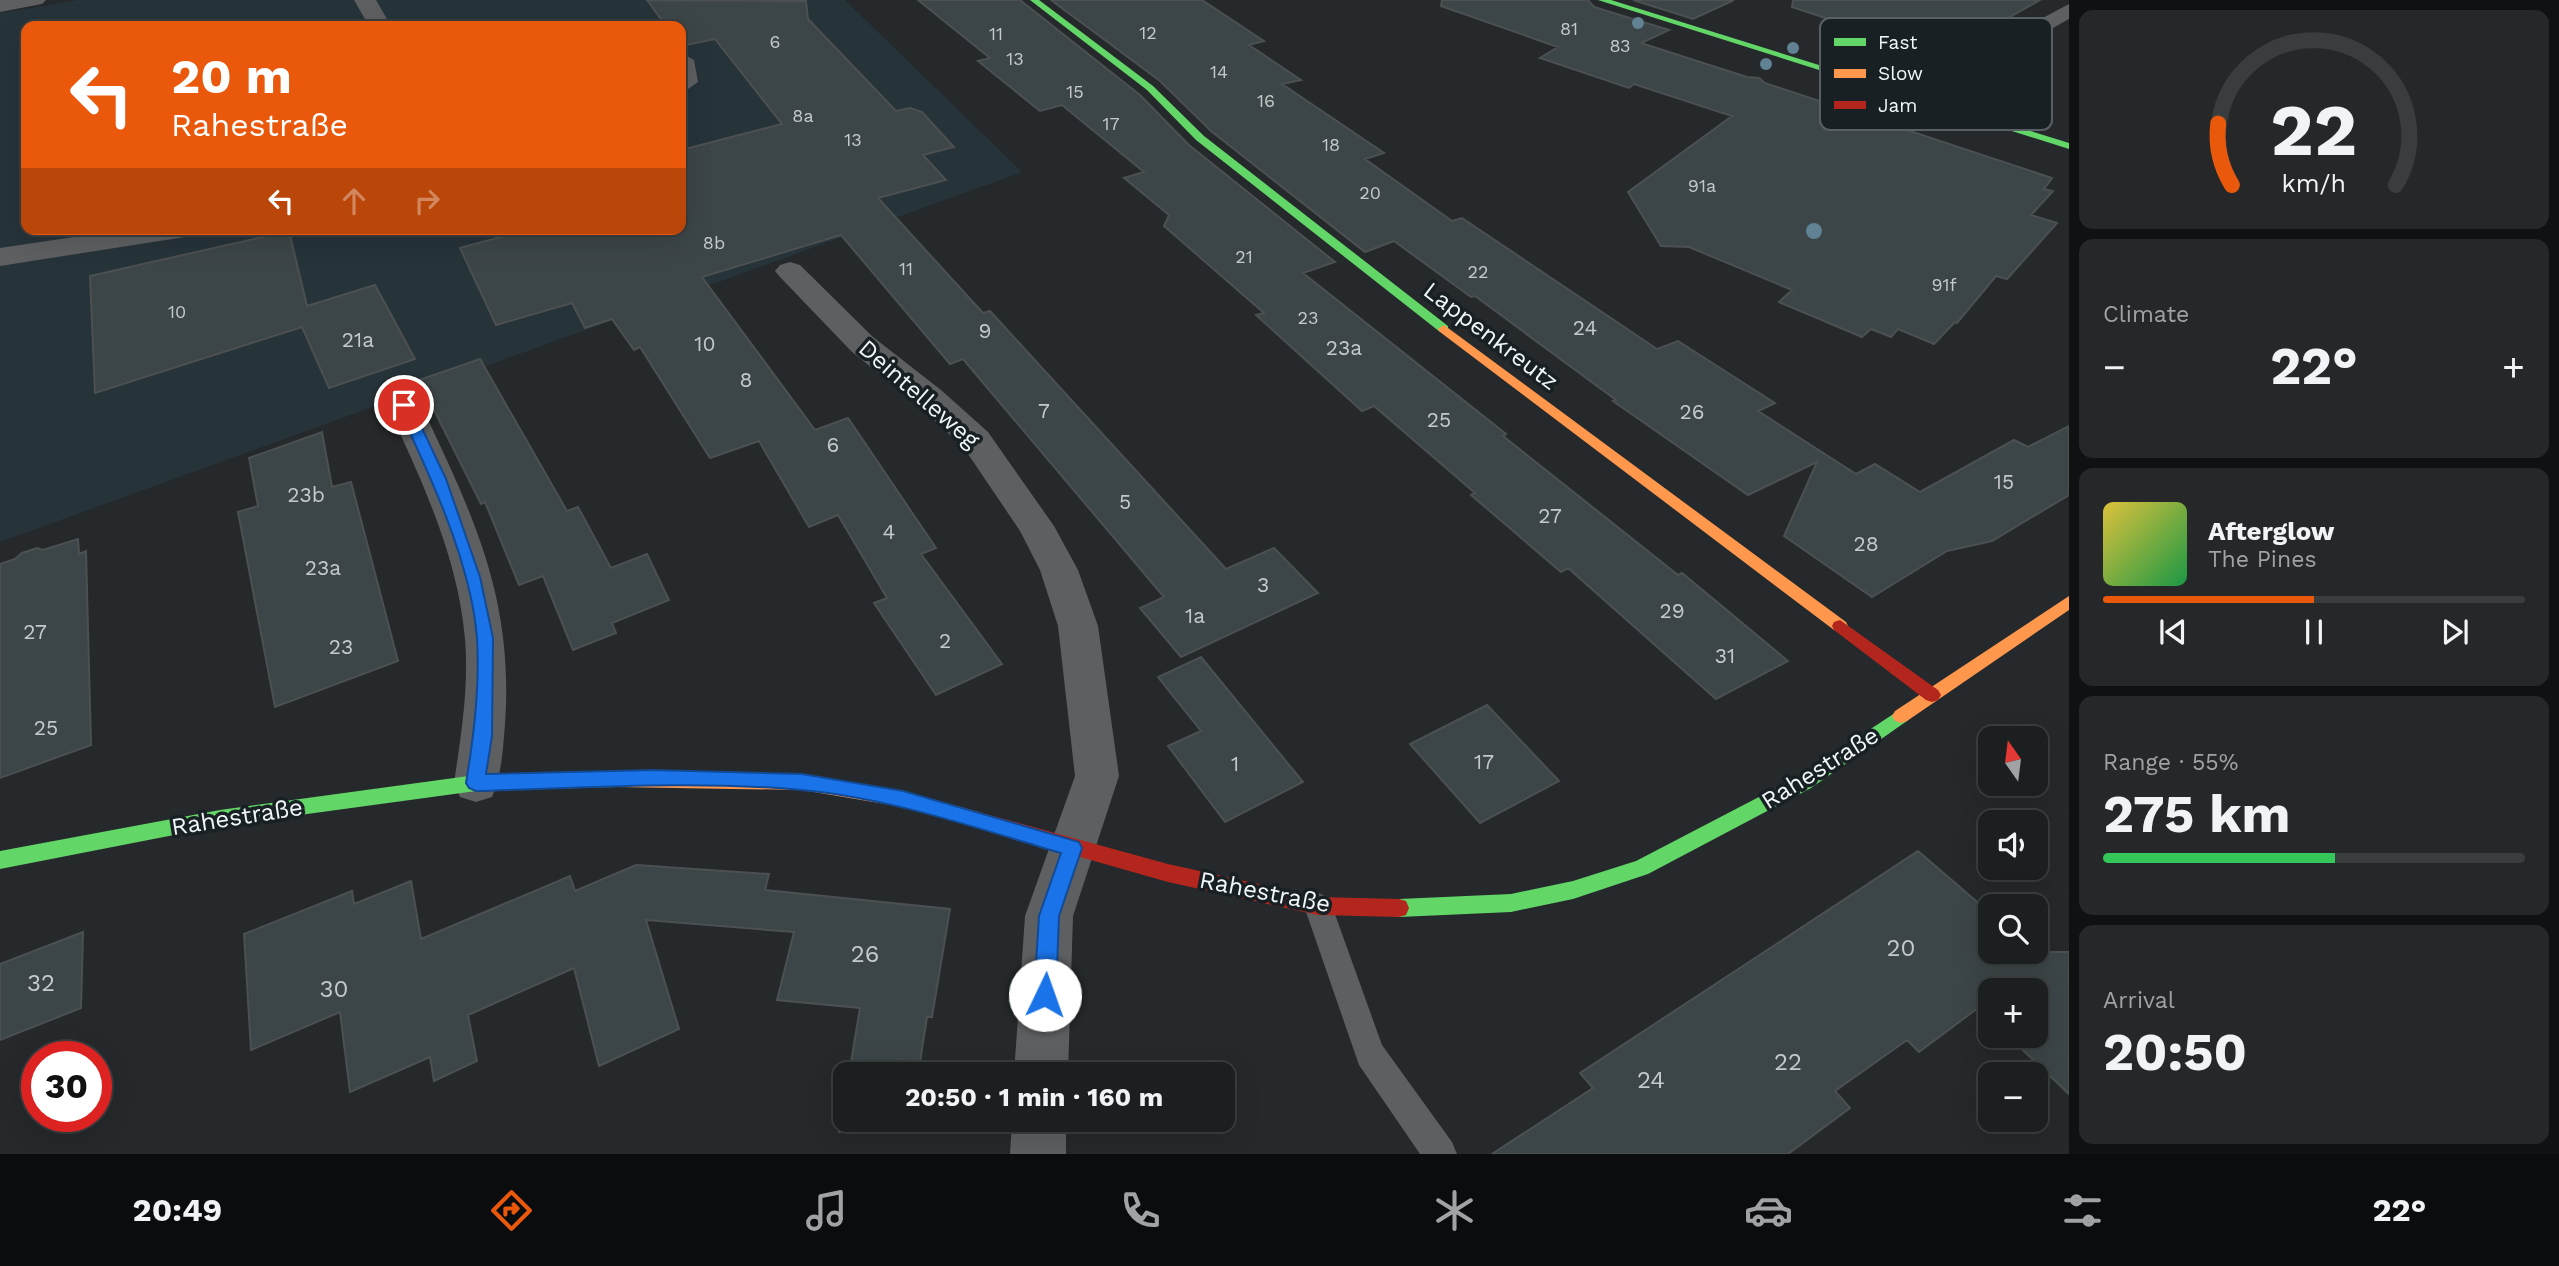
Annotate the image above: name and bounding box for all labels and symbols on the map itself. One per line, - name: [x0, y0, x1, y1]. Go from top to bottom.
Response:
- house number: 81: [1560, 18, 1578, 39]
- legend: [1820, 18, 2052, 130]
- house number: 12: [1139, 22, 1157, 43]
- house number: 11: [989, 23, 1003, 44]
- house number: 6: [770, 31, 780, 52]
- text: Fast: [1878, 31, 1917, 54]
- house number: 83: [1609, 35, 1631, 56]
- house number: 13: [1006, 48, 1024, 69]
- house number: 14: [1210, 61, 1228, 82]
- text: Slow: [1878, 62, 1923, 85]
- house number: 15: [1066, 81, 1084, 102]
- house number: 16: [1257, 90, 1275, 111]
- text: Jam: [1878, 94, 1917, 117]
- house number: 8a: [792, 105, 814, 126]
- house number: 17: [1102, 113, 1120, 134]
- house number: 13: [844, 129, 862, 150]
- house number: 18: [1322, 134, 1340, 155]
- house number: 91a: [1688, 175, 1716, 196]
- house number: 20: [1359, 182, 1381, 203]
- house number: 8b: [703, 232, 725, 253]
- house number: 21: [1235, 246, 1253, 267]
- house number: 11: [899, 258, 913, 279]
- house number: 22: [1468, 261, 1489, 282]
- house number: 91f: [1931, 274, 1957, 295]
- street label: Lappenkreutz: [1418, 276, 1564, 396]
- house number: 10: [168, 301, 186, 322]
- house number: 23: [1298, 307, 1319, 328]
- house number: 24: [1573, 315, 1597, 340]
- house number: 9: [979, 318, 991, 343]
- house number: 21a: [342, 327, 374, 352]
- house number: 10: [694, 331, 716, 356]
- street label: Deintelleweg: [853, 334, 985, 454]
- house number: 23a: [1326, 335, 1362, 360]
- house number: 8: [740, 367, 752, 392]
- pin: [374, 375, 434, 435]
- house number: 7: [1038, 398, 1050, 423]
- house number: 26: [1679, 399, 1705, 424]
- house number: 25: [1427, 407, 1451, 432]
- house number: 6: [827, 432, 839, 457]
- house number: 15: [1994, 469, 2014, 494]
- house number: 23b: [287, 482, 325, 507]
- house number: 5: [1119, 489, 1131, 514]
- house number: 27: [1538, 503, 1562, 528]
- house number: 4: [883, 519, 895, 544]
- house number: 28: [1853, 531, 1879, 556]
- house number: 23a: [305, 555, 341, 580]
- house number: 3: [1257, 572, 1269, 597]
- house number: 29: [1659, 598, 1685, 623]
- house number: 1a: [1185, 603, 1205, 628]
- house number: 27: [23, 619, 47, 644]
- house number: 2: [939, 628, 951, 653]
- house number: 23: [329, 634, 353, 659]
- house number: 31: [1715, 643, 1735, 668]
- house number: 25: [34, 715, 58, 740]
- street label: Rahestraße: [1756, 721, 1884, 815]
- north arrow: [1978, 726, 2048, 796]
- house number: 17: [1474, 749, 1494, 774]
- house number: 1: [1231, 751, 1239, 776]
- street label: Rahestraße: [169, 793, 305, 841]
- street label: Rahestraße: [1197, 866, 1333, 918]
- house number: 20: [1887, 934, 1915, 962]
- house number: 26: [851, 940, 879, 968]
- position arrow: [1008, 958, 1082, 1032]
- house number: 32: [27, 969, 55, 997]
- house number: 30: [320, 975, 348, 1003]
- speed limit sign: 30: [21, 1041, 112, 1132]
- house number: 22: [1774, 1048, 1802, 1076]
- house number: 24: [1637, 1066, 1665, 1094]

